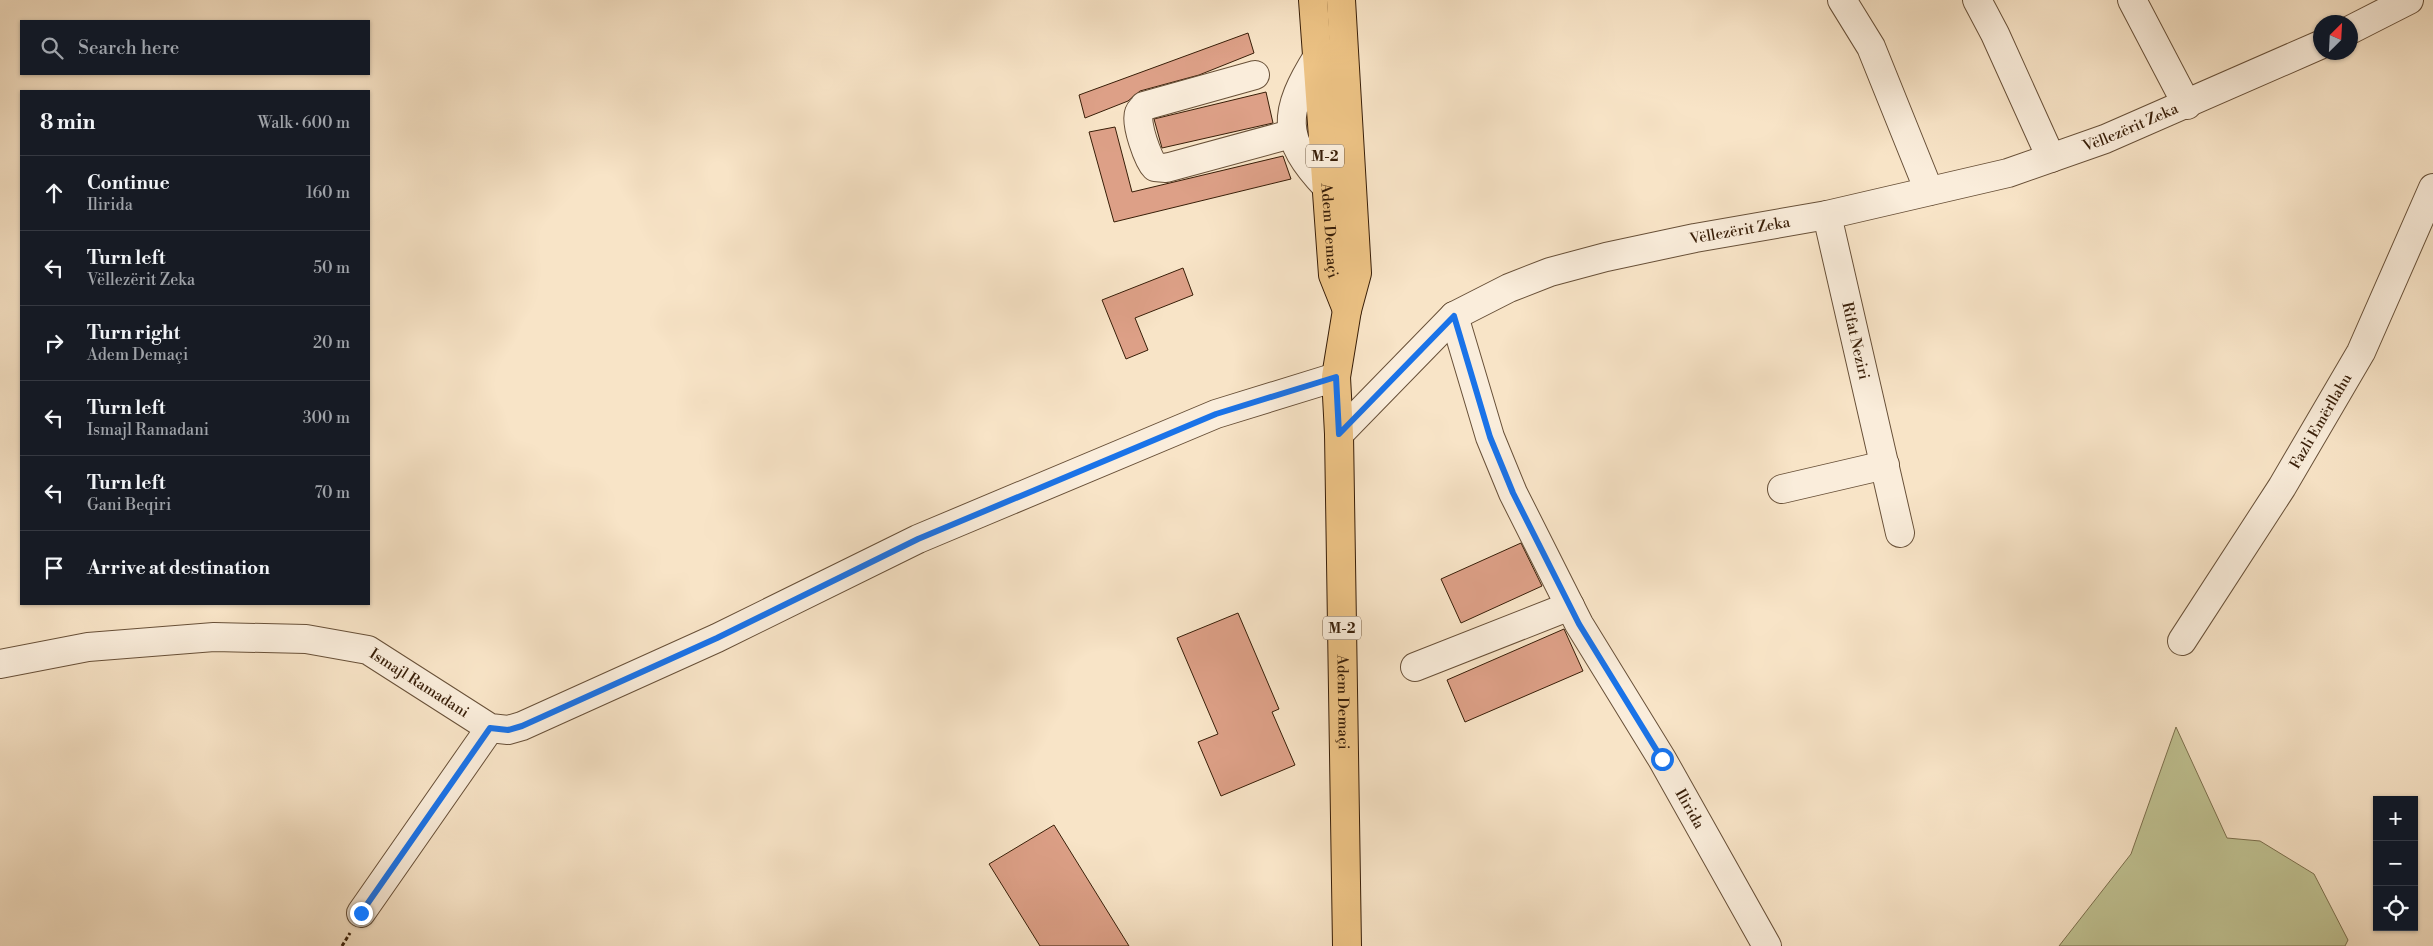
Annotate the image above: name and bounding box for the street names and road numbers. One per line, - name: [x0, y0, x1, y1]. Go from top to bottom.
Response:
- street label: Vëllezërit Zeka: [2080, 99, 2181, 156]
- road number: M-2: [1306, 144, 1344, 168]
- street label: Adem Demaçi: [1316, 181, 1342, 281]
- street label: Vëllezërit Zeka: [1687, 213, 1792, 249]
- street label: Rifat Neziri: [1837, 300, 1874, 382]
- street label: Fazli Emërllahu: [2286, 370, 2357, 473]
- road number: M-2: [1323, 616, 1361, 640]
- street label: Ismajl Ramadani: [366, 644, 472, 722]
- street label: Adem Demaçi: [1332, 654, 1353, 750]
- street label: Ilirida: [1671, 786, 1708, 833]

